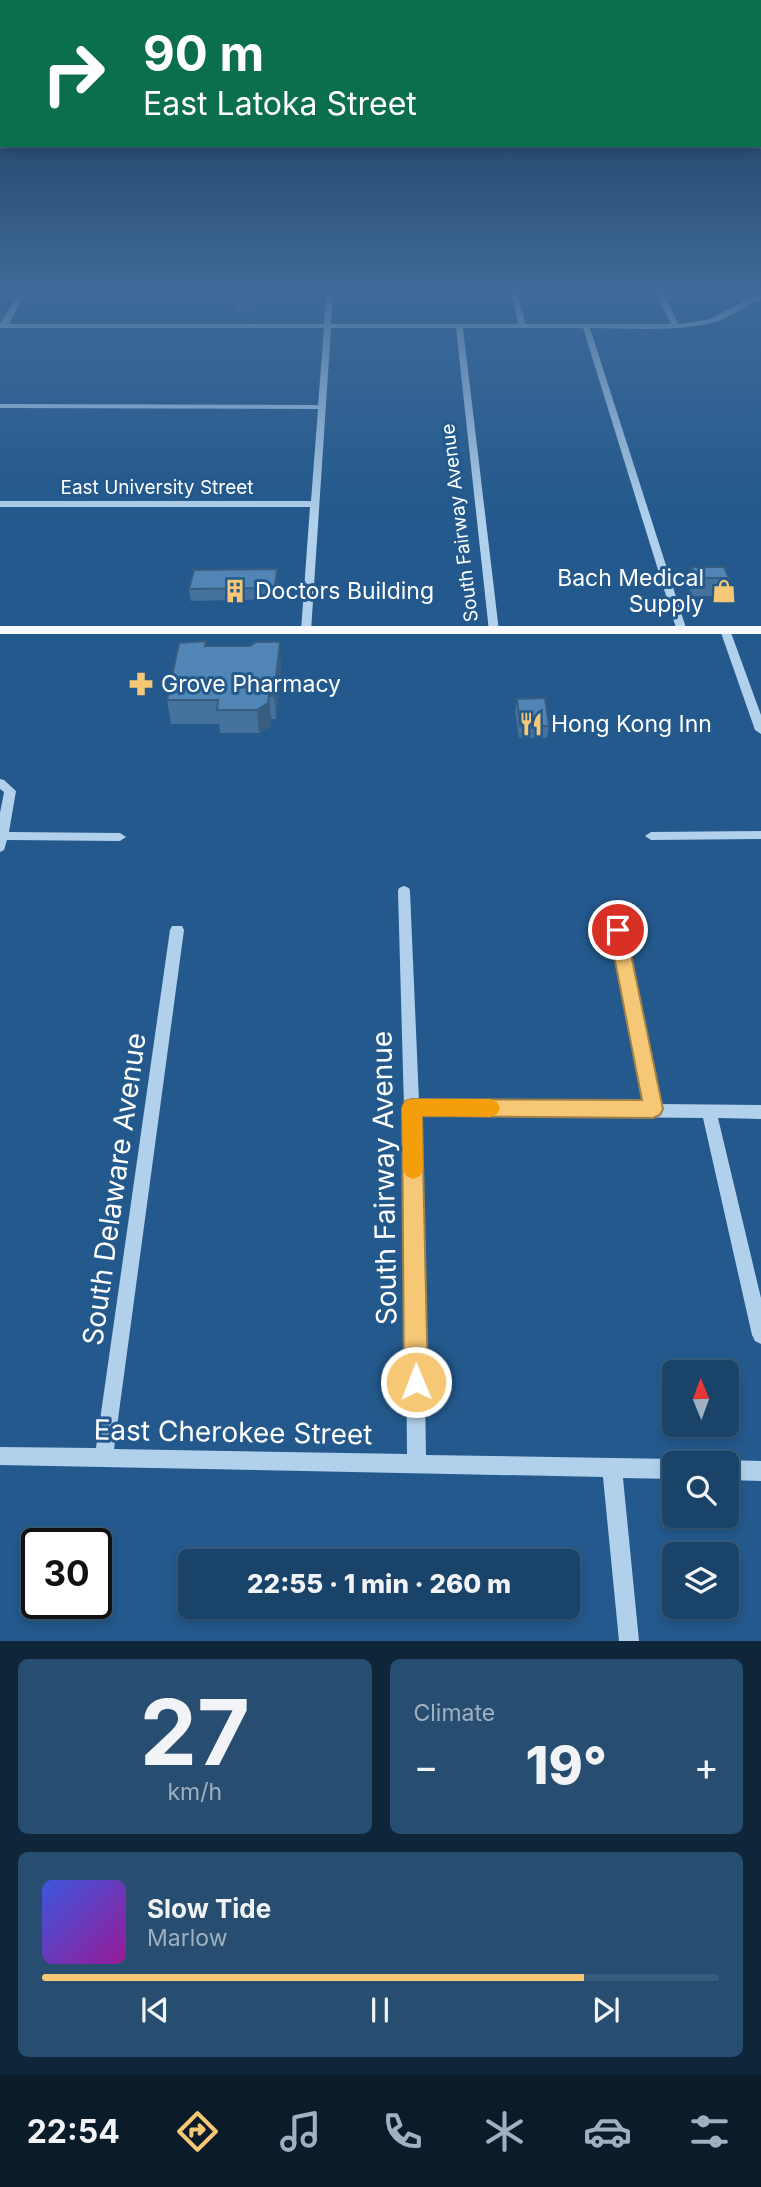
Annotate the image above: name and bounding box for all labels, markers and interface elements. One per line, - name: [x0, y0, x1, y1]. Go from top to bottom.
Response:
- text: 90 m: [143, 24, 264, 83]
- icon: right: [28, 28, 119, 119]
- text: East Latoka Street: [143, 84, 417, 123]
- street label: South Fairway Avenue: [436, 422, 483, 623]
- street label: East University Street: [60, 476, 254, 499]
- place label: Bach Medical Supply: [557, 564, 704, 618]
- building icon: Doctors Building: [221, 577, 249, 605]
- place label: Doctors Building: [255, 577, 434, 605]
- shop icon: Bach Medical Supply: [710, 577, 738, 605]
- pharmacy icon: Grove Pharmacy: [127, 670, 155, 698]
- place label: Grove Pharmacy: [161, 670, 341, 698]
- restaurant icon: Hong Kong Inn: [517, 710, 545, 738]
- place label: Hong Kong Inn: [551, 710, 712, 738]
- pin: [588, 900, 648, 960]
- icon: arrive: [599, 911, 637, 949]
- street label: South Delaware Avenue: [75, 1031, 153, 1347]
- street label: South Fairway Avenue: [364, 1031, 404, 1325]
- position arrow: [379, 1345, 453, 1419]
- north arrow: [662, 1360, 738, 1437]
- map controls: [662, 1360, 739, 1619]
- street label: East Cherokee Street: [93, 1413, 373, 1451]
- button: search: [662, 1451, 739, 1528]
- speed limit sign: 30: [21, 1528, 112, 1619]
- button: layers: [662, 1542, 739, 1619]
- text: 22:55 · 1 min · 260 m: [247, 1568, 511, 1599]
- text: 27: [140, 1677, 250, 1787]
- text: Climate: [414, 1699, 495, 1727]
- text: 19°: [526, 1734, 607, 1797]
- text: −: [414, 1743, 439, 1789]
- text: +: [694, 1743, 719, 1789]
- text: km/h: [167, 1778, 222, 1806]
- text: Slow Tide: [147, 1893, 271, 1924]
- text: Marlow: [147, 1924, 227, 1952]
- icon: previous: [136, 1991, 174, 2029]
- icon: pause: [361, 1991, 399, 2029]
- icon: next: [587, 1991, 625, 2029]
- icon: directions: [173, 2107, 222, 2156]
- icon: music: [276, 2107, 325, 2156]
- icon: phone: [378, 2107, 427, 2156]
- icon: climate: [480, 2107, 529, 2156]
- icon: car: [583, 2107, 632, 2156]
- icon: filters: [685, 2107, 734, 2156]
- text: 22:54: [27, 2112, 120, 2151]

